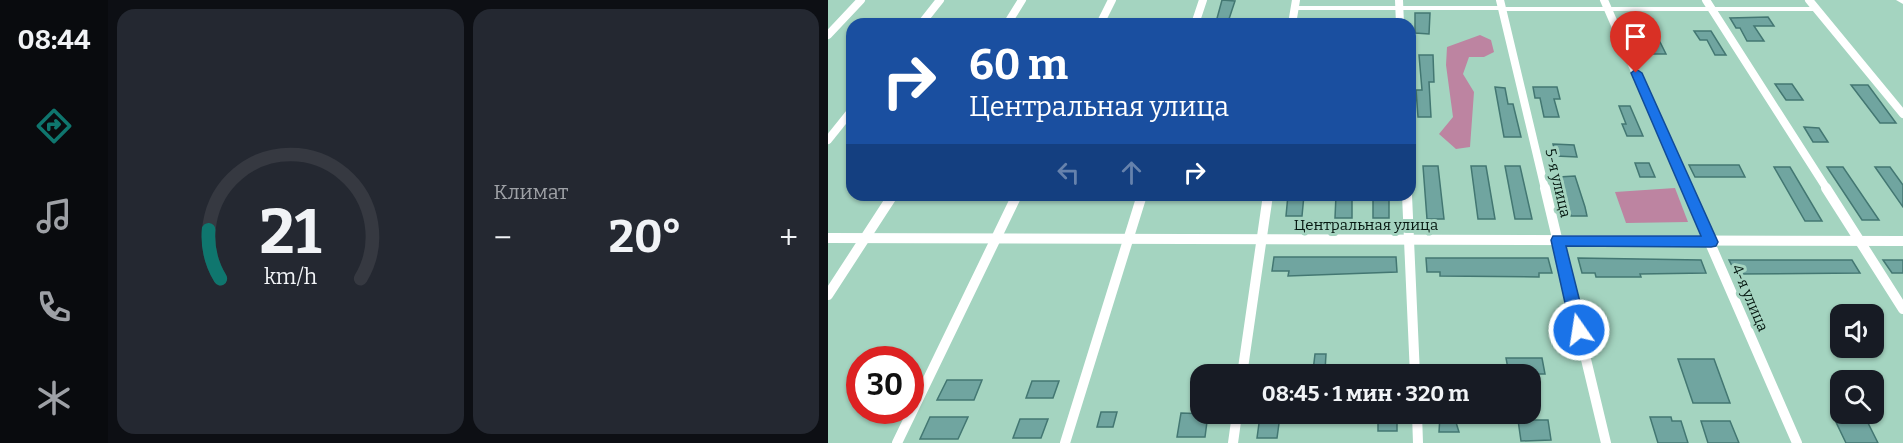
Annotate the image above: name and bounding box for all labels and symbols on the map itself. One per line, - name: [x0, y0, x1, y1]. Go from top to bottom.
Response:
- pin: [1610, 11, 1661, 73]
- street label: 5-я улица: [1541, 147, 1575, 219]
- street label: Центральная улица: [1294, 216, 1438, 234]
- street label: 4-я улица: [1728, 262, 1772, 334]
- position arrow: [1547, 298, 1611, 362]
- speed limit sign: 30: [846, 346, 924, 424]

